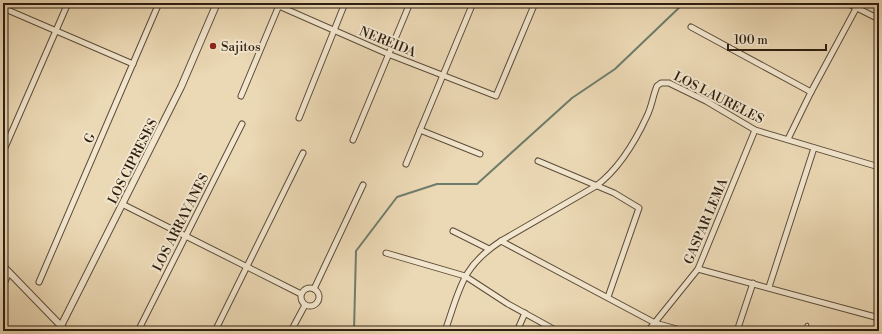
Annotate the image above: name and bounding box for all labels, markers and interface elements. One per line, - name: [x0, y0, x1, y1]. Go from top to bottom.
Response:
- street label: NEREIDA: [357, 23, 419, 61]
- scale bar: [728, 26, 826, 52]
- text: 100 m: [734, 33, 768, 48]
- place label: Sajitos: [221, 39, 261, 55]
- marker: Sajitos: [208, 41, 218, 51]
- street label: LOS LAURELES: [671, 68, 766, 127]
- street label: LOS CIPRESES: [105, 116, 161, 207]
- street label: G: [81, 130, 99, 146]
- street label: LOS ARRAYANES: [149, 171, 212, 274]
- street label: GASPAR LEMA: [681, 175, 732, 267]

